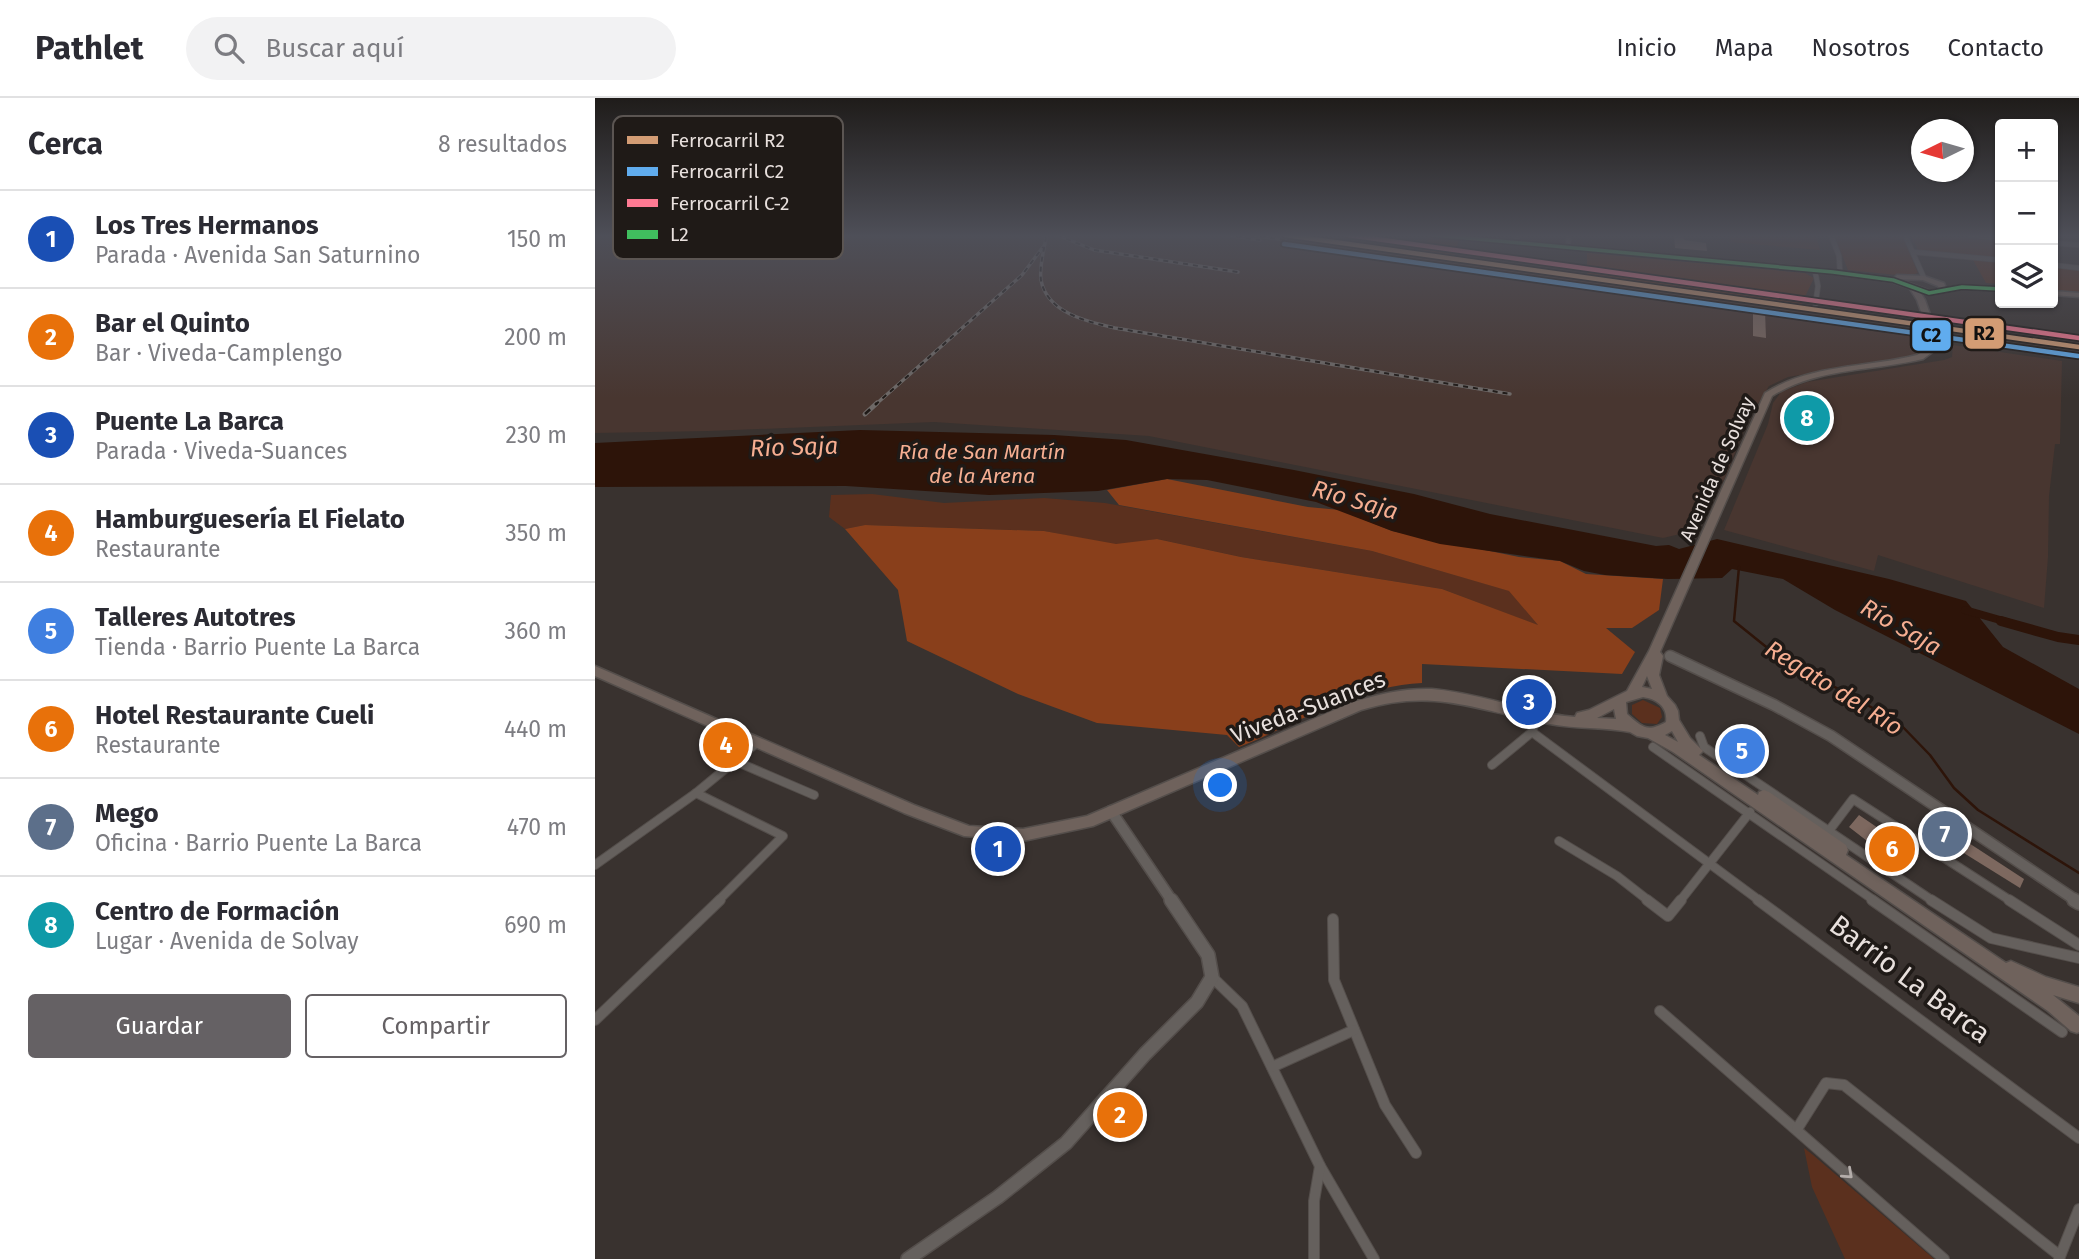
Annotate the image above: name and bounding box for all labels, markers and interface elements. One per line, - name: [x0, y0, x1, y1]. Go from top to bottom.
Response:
- search box: [186, 17, 676, 80]
- text: Pathlet: [35, 28, 144, 68]
- icon: search: [210, 29, 248, 67]
- text: Buscar aquí: [266, 33, 404, 64]
- text: Inicio: [1617, 34, 1677, 62]
- text: Mapa: [1715, 34, 1774, 62]
- text: Nosotros: [1812, 34, 1910, 62]
- text: Contacto: [1948, 34, 2044, 62]
- legend: [613, 116, 843, 259]
- north arrow: [1911, 119, 1974, 182]
- map controls: [1995, 119, 2058, 308]
- button: +: [1995, 119, 2058, 182]
- text: Cerca: [28, 126, 103, 162]
- text: Ferrocarril R2: [670, 129, 785, 152]
- text: 8 resultados: [438, 130, 567, 158]
- text: Ferrocarril C2: [670, 160, 784, 183]
- button: −: [1995, 182, 2058, 245]
- text: Ferrocarril C-2: [670, 192, 789, 215]
- text: Los Tres Hermanos: [95, 210, 319, 241]
- text: L2: [670, 223, 689, 246]
- text: 1: [46, 225, 56, 253]
- text: 150 m: [507, 225, 567, 253]
- text: Parada · Avenida San Saturnino: [95, 241, 421, 269]
- button: layers: [1995, 245, 2058, 308]
- text: Bar el Quinto: [95, 308, 250, 339]
- line badge: R2: [1964, 317, 2005, 350]
- line badge: C2: [1911, 319, 1952, 352]
- text: R2: [1973, 322, 1995, 345]
- text: 2: [45, 323, 57, 351]
- text: 200 m: [504, 323, 567, 351]
- text: C2: [1921, 324, 1942, 347]
- text: Bar · Viveda-Camplengo: [95, 339, 343, 367]
- pin: 8: [1784, 392, 1830, 444]
- street label: Avenida de Solvay: [1675, 393, 1759, 545]
- text: Puente La Barca: [95, 406, 284, 437]
- text: 3: [45, 421, 57, 449]
- text: 230 m: [506, 421, 567, 449]
- water label: Río Saja: [749, 431, 839, 463]
- text: Parada · Viveda-Suances: [95, 437, 347, 465]
- water label: Ría de San Martín de la Arena: [899, 439, 1066, 489]
- water label: Río Saja: [1309, 474, 1401, 526]
- text: Hamburguesería El Fielato: [95, 504, 405, 535]
- text: 4: [45, 519, 58, 547]
- text: 350 m: [505, 519, 567, 547]
- text: Restaurante: [95, 535, 220, 563]
- water label: Río Saja: [1856, 593, 1946, 661]
- text: Talleres Autotres: [95, 602, 296, 633]
- text: 5: [45, 617, 57, 645]
- text: 360 m: [505, 617, 567, 645]
- text: Tienda · Barrio Puente La Barca: [95, 633, 420, 661]
- water label: Regato del Río: [1760, 635, 1908, 741]
- street label: Viveda-Suances: [1227, 665, 1389, 749]
- pin: 3: [1506, 676, 1552, 728]
- text: Hotel Restaurante Cueli: [95, 700, 374, 731]
- text: 6: [45, 715, 57, 743]
- text: 440 m: [504, 715, 567, 743]
- pin: 4: [703, 719, 749, 771]
- pin: 5: [1719, 725, 1765, 777]
- text: Restaurante: [95, 731, 220, 759]
- your location: [1203, 768, 1237, 802]
- text: Mego: [95, 798, 159, 829]
- pin: 7: [1922, 808, 1968, 860]
- text: 7: [46, 813, 56, 841]
- text: 470 m: [507, 813, 567, 841]
- pin: 1: [975, 823, 1021, 875]
- pin: 6: [1869, 823, 1915, 875]
- text: Oficina · Barrio Puente La Barca: [95, 829, 422, 857]
- text: Centro de Formación: [95, 896, 339, 927]
- street label: Barrio La Barca: [1823, 908, 1997, 1050]
- text: 8: [44, 911, 58, 939]
- text: 690 m: [504, 911, 567, 939]
- text: Lugar · Avenida de Solvay: [95, 927, 359, 955]
- button: Guardar: [28, 994, 291, 1058]
- button: Compartir: [305, 994, 567, 1058]
- pin: 2: [1097, 1089, 1143, 1141]
- one-way arrow: [1840, 1166, 1853, 1178]

